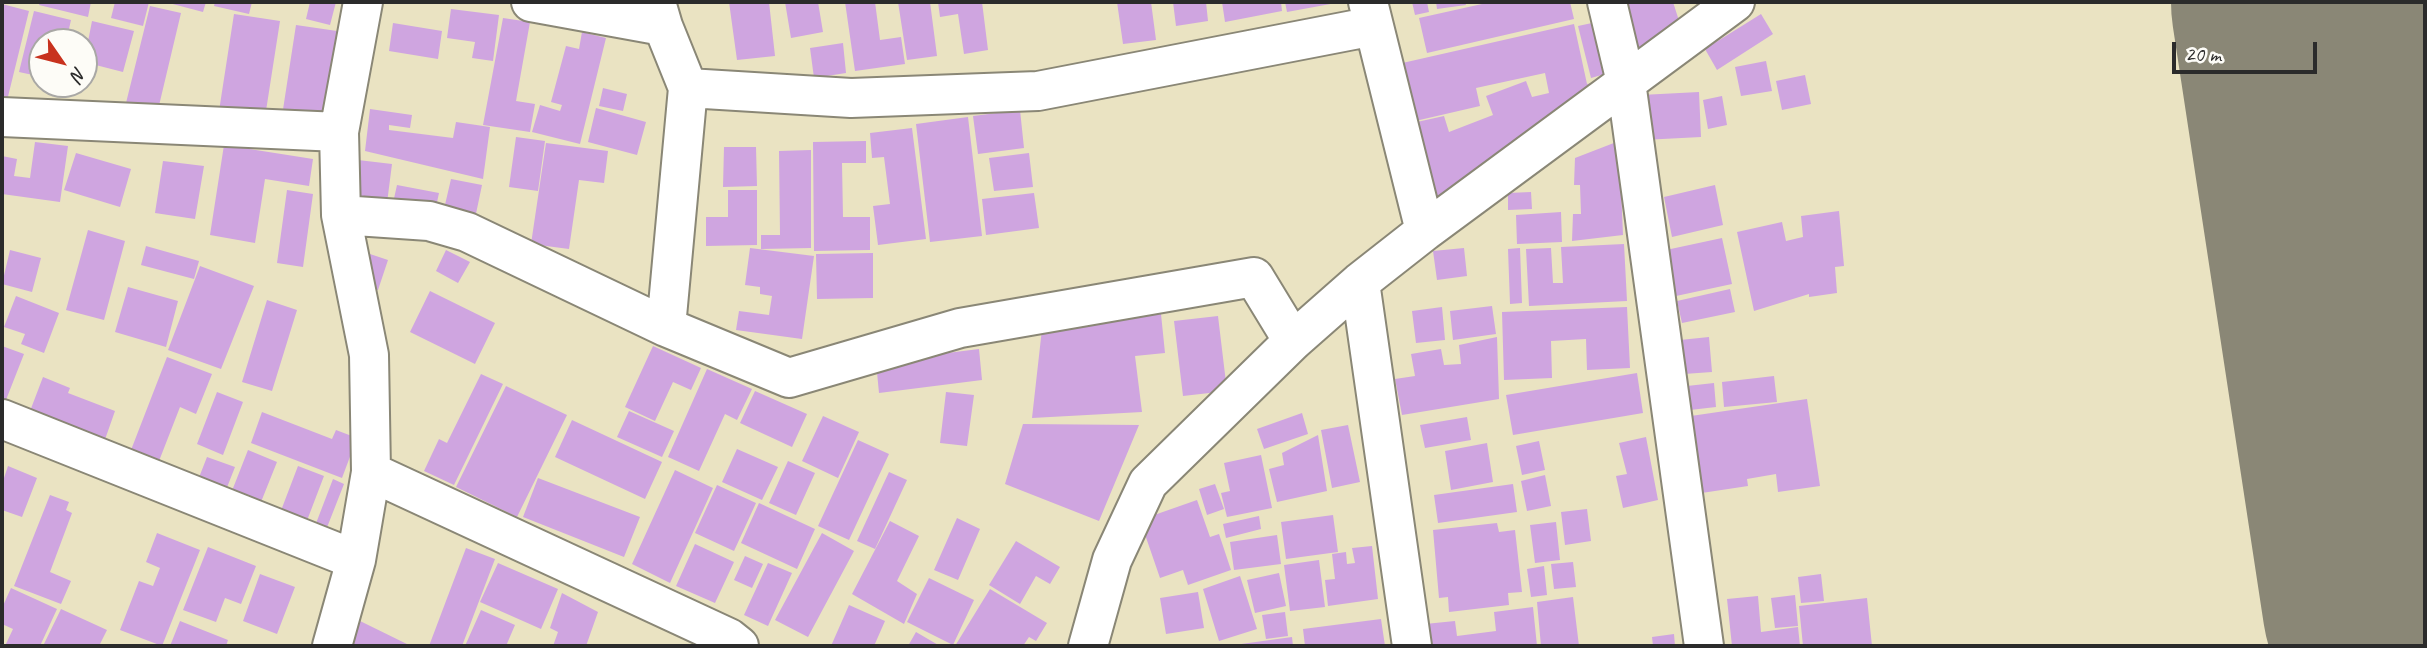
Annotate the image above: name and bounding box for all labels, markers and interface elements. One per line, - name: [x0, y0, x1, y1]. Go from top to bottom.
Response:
- north arrow: [28, 28, 98, 98]
- scale bar: [2175, 28, 2320, 72]
- text: 20 m: [2185, 41, 2221, 67]
- text: N: [65, 62, 92, 86]

